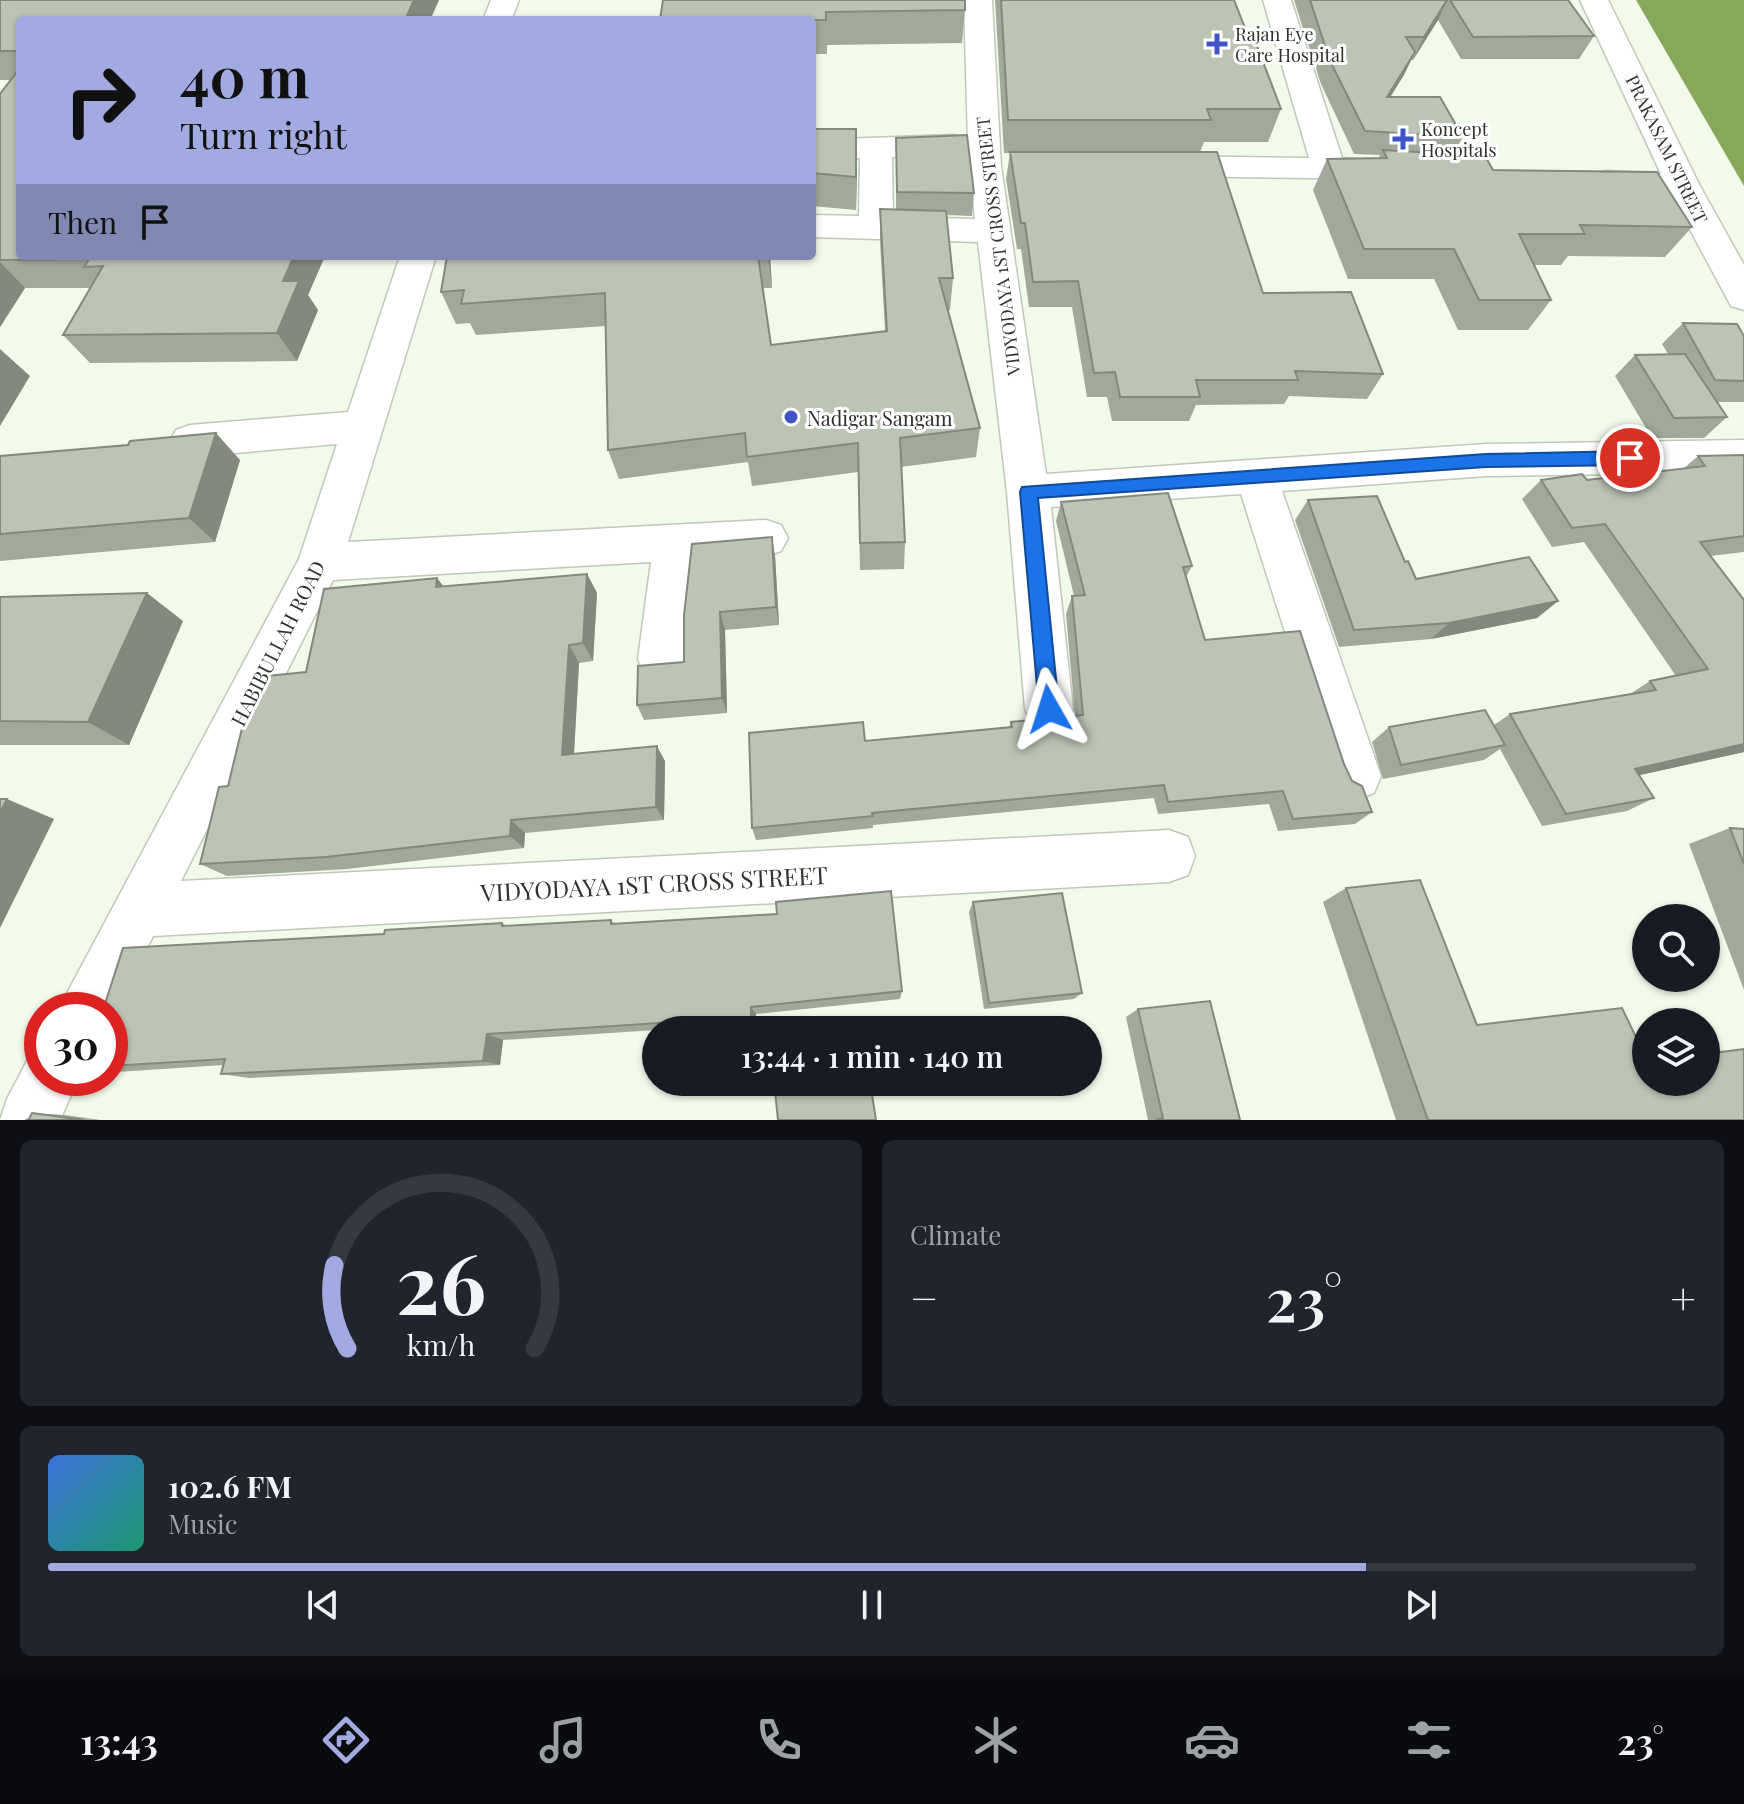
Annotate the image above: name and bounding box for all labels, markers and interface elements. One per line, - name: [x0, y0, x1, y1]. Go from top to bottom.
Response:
- place label: Rajan Eye Care Hospital: [1235, 22, 1345, 67]
- marker: Rajan Eye Care Hospital: [1206, 33, 1228, 55]
- text: 40 m: [180, 38, 309, 113]
- icon: right: [48, 48, 152, 152]
- street label: PRAKASAM STREET: [1621, 71, 1713, 227]
- text: Turn right: [180, 110, 347, 158]
- street label: VIDYODAYA 1ST CROSS STREET: [970, 115, 1026, 378]
- place label: Koncept Hospitals: [1421, 117, 1496, 162]
- marker: Koncept Hospitals: [1392, 128, 1414, 150]
- icon: arrive: [133, 200, 177, 244]
- text: Then: [48, 202, 117, 242]
- place label: Nadigar Sangam: [807, 404, 953, 431]
- marker: Nadigar Sangam: [782, 408, 800, 426]
- pin: [1596, 424, 1664, 492]
- icon: arrive: [1608, 436, 1652, 480]
- street label: HABIBULLAH ROAD: [224, 556, 330, 730]
- position arrow: [1007, 667, 1091, 751]
- street label: VIDYODAYA 1ST CROSS STREET: [479, 858, 829, 908]
- map controls: [1632, 904, 1720, 1096]
- button: search: [1632, 904, 1720, 992]
- speed limit sign: 30: [24, 992, 128, 1096]
- button: layers: [1632, 1008, 1720, 1096]
- text: 13:44 · 1 min · 140 m: [741, 1036, 1003, 1076]
- text: Climate: [910, 1217, 1001, 1252]
- text: 26: [396, 1225, 486, 1336]
- text: 23°: [1266, 1257, 1343, 1337]
- text: −: [910, 1267, 938, 1326]
- text: +: [1670, 1267, 1696, 1326]
- text: km/h: [407, 1325, 475, 1363]
- text: 102.6 FM: [168, 1466, 292, 1506]
- text: Music: [168, 1506, 237, 1541]
- icon: previous: [301, 1583, 345, 1627]
- icon: pause: [850, 1583, 894, 1627]
- icon: next: [1399, 1583, 1443, 1627]
- icon: directions: [318, 1712, 374, 1768]
- icon: music: [535, 1712, 591, 1768]
- icon: phone: [751, 1712, 807, 1768]
- icon: climate: [968, 1712, 1024, 1768]
- icon: car: [1184, 1712, 1240, 1768]
- icon: filters: [1401, 1712, 1457, 1768]
- text: 13:43: [80, 1716, 158, 1764]
- text: 23°: [1617, 1716, 1664, 1764]

